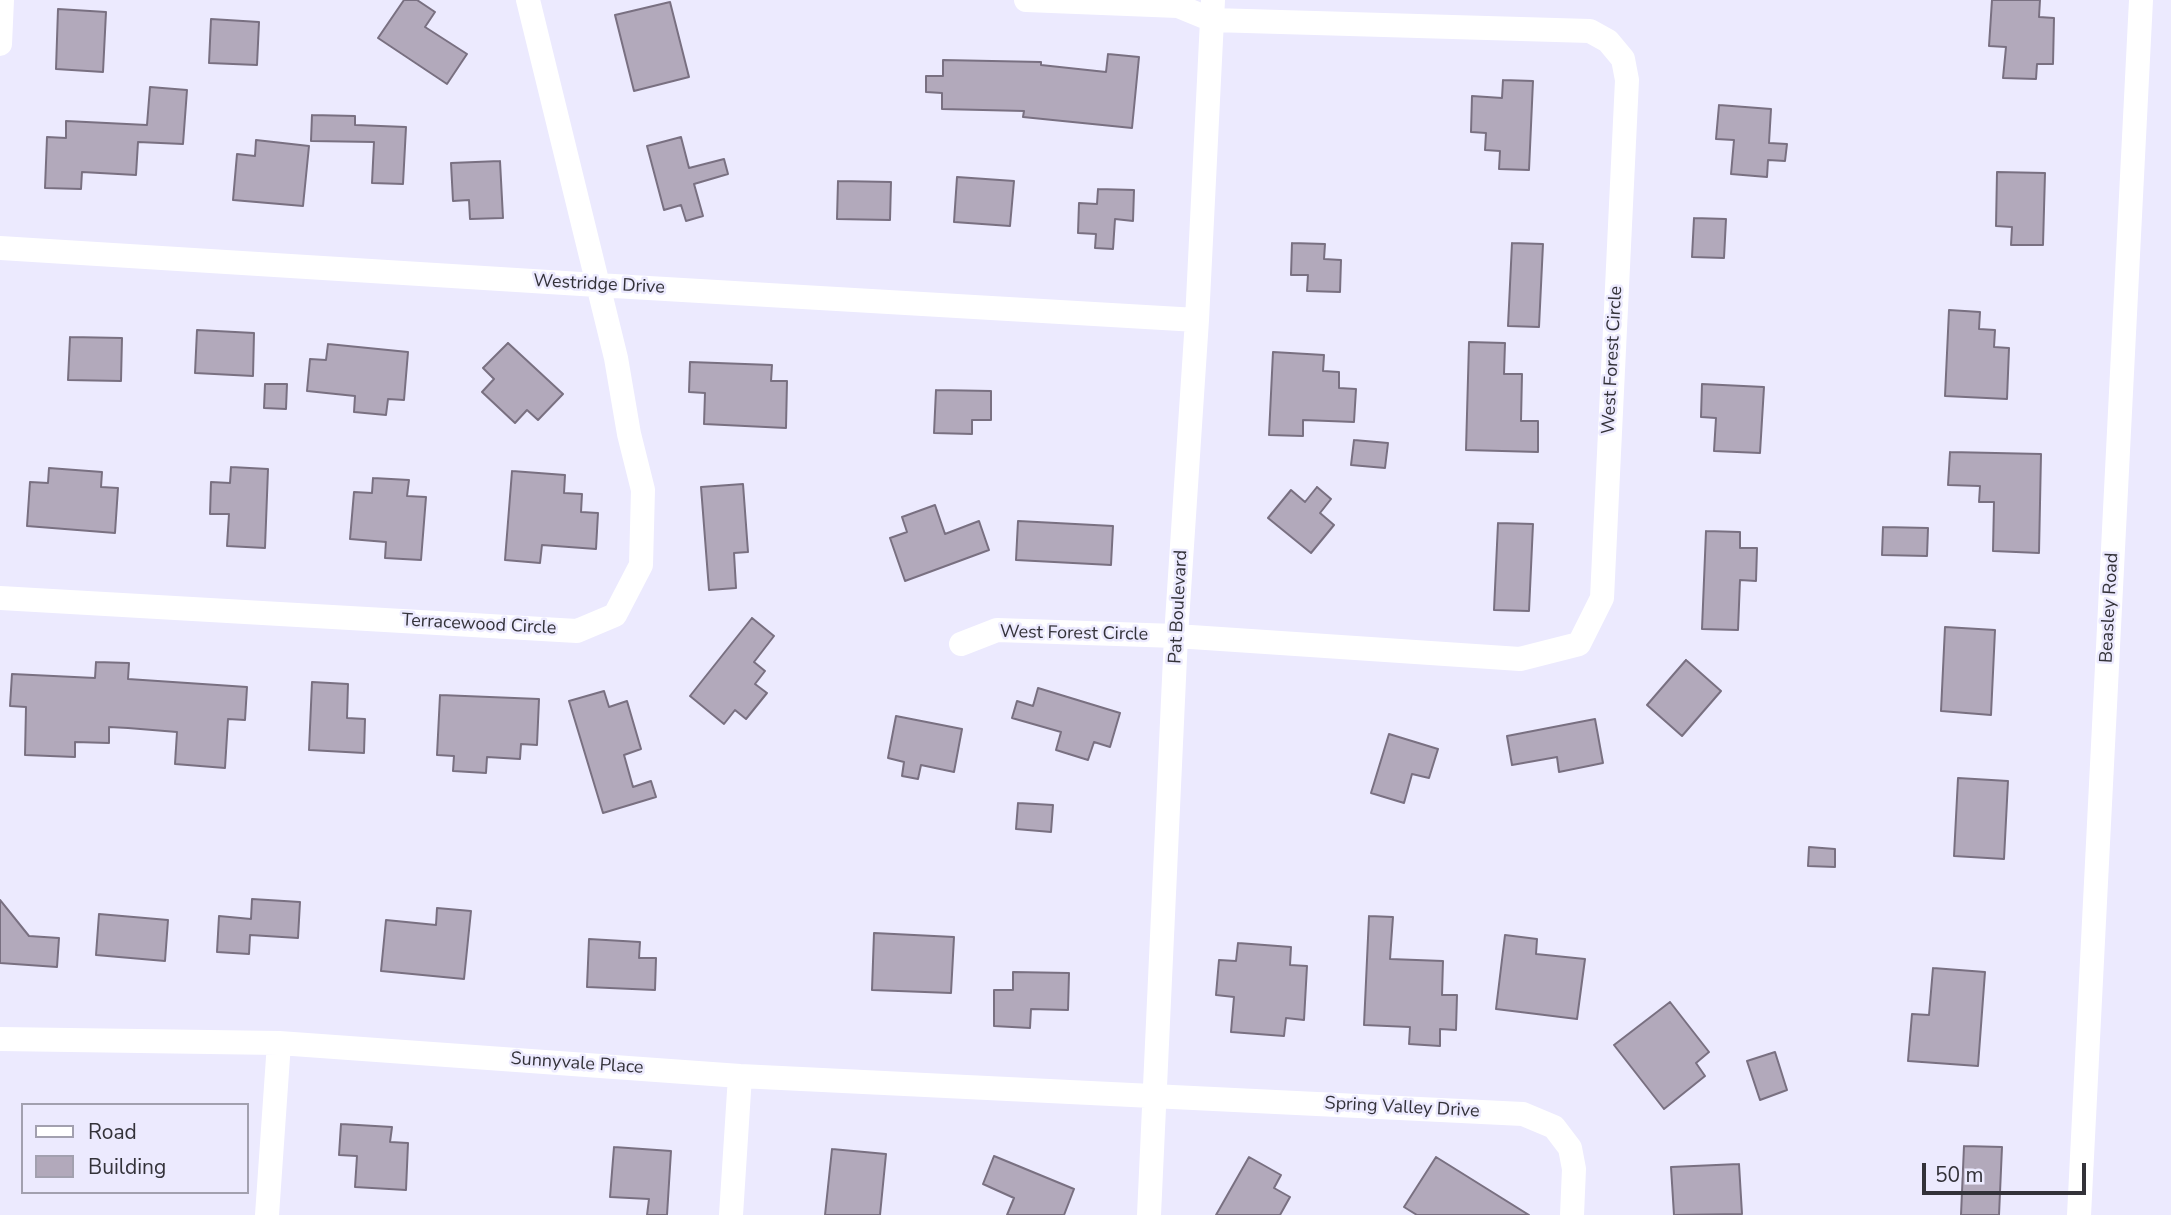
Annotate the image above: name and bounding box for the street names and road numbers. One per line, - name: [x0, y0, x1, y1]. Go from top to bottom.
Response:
- street label: Westridge Drive: [533, 271, 665, 299]
- street label: West Forest Circle: [1598, 285, 1628, 435]
- street label: Pat Boulevard: [1165, 550, 1193, 664]
- street label: Beasley Road: [2096, 552, 2124, 664]
- street label: Terracewood Circle: [401, 610, 557, 640]
- street label: West Forest Circle: [1000, 622, 1148, 646]
- street label: Sunnyvale Place: [510, 1049, 644, 1079]
- street label: Spring Valley Drive: [1324, 1093, 1480, 1123]

